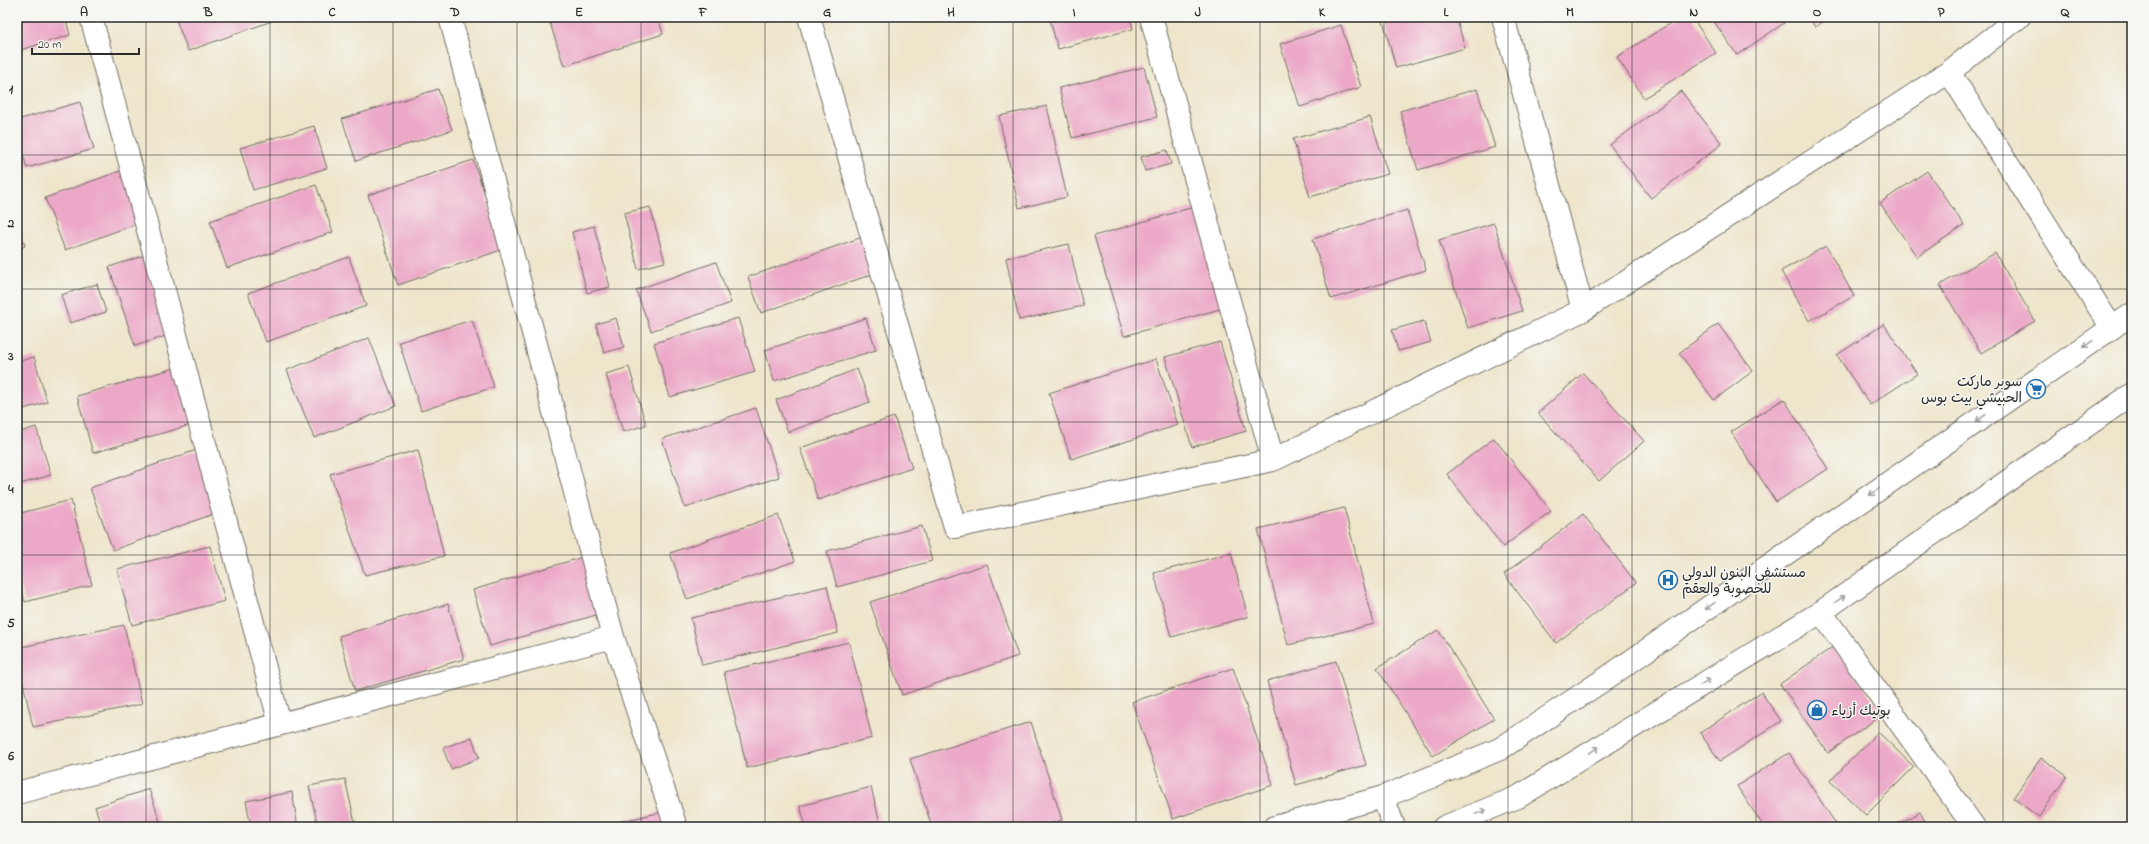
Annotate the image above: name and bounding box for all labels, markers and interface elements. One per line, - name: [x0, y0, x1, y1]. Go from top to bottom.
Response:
- text: A: [80, 3, 88, 22]
- text: B: [203, 3, 213, 22]
- text: C: [328, 3, 336, 22]
- text: D: [449, 3, 460, 22]
- text: E: [575, 3, 583, 22]
- text: F: [698, 3, 708, 22]
- text: G: [823, 3, 831, 22]
- text: H: [947, 3, 955, 22]
- text: I: [1072, 3, 1076, 22]
- text: J: [1195, 3, 1201, 22]
- text: K: [1319, 3, 1326, 22]
- text: L: [1444, 3, 1450, 22]
- text: M: [1566, 3, 1574, 22]
- text: N: [1690, 3, 1699, 22]
- text: O: [1813, 3, 1822, 22]
- text: P: [1938, 3, 1945, 22]
- text: Q: [2061, 3, 2070, 22]
- scale bar: [32, 30, 139, 56]
- text: 20 m: [38, 36, 61, 54]
- text: 1: [9, 80, 14, 99]
- text: 2: [7, 214, 15, 233]
- one-way arrow: [2083, 340, 2094, 348]
- text: 3: [7, 347, 14, 366]
- place label: سوبر ماركت الحبيشي بيت بوس: [1921, 372, 2022, 410]
- supermarket icon: سوبر ماركت الحبيشي بيت بوس: [2025, 378, 2047, 400]
- one-way arrow: [1976, 414, 1987, 422]
- text: 4: [7, 480, 14, 499]
- one-way arrow: [1869, 488, 1880, 496]
- place label: مستشفى البنون الدولي للخصوبة والعقم: [1682, 563, 1806, 600]
- hospital icon: مستشفى البنون الدولي للخصوبة والعقم: [1657, 569, 1679, 591]
- one-way arrow: [1834, 595, 1845, 603]
- one-way arrow: [1705, 602, 1716, 610]
- text: 5: [7, 614, 15, 633]
- one-way arrow: [1699, 678, 1711, 686]
- shop icon: بوتيك أزياء: [1806, 699, 1828, 721]
- place label: بوتيك أزياء: [1831, 701, 1890, 722]
- one-way arrow: [1588, 746, 1599, 754]
- text: 6: [7, 747, 14, 766]
- one-way arrow: [1474, 808, 1486, 816]

